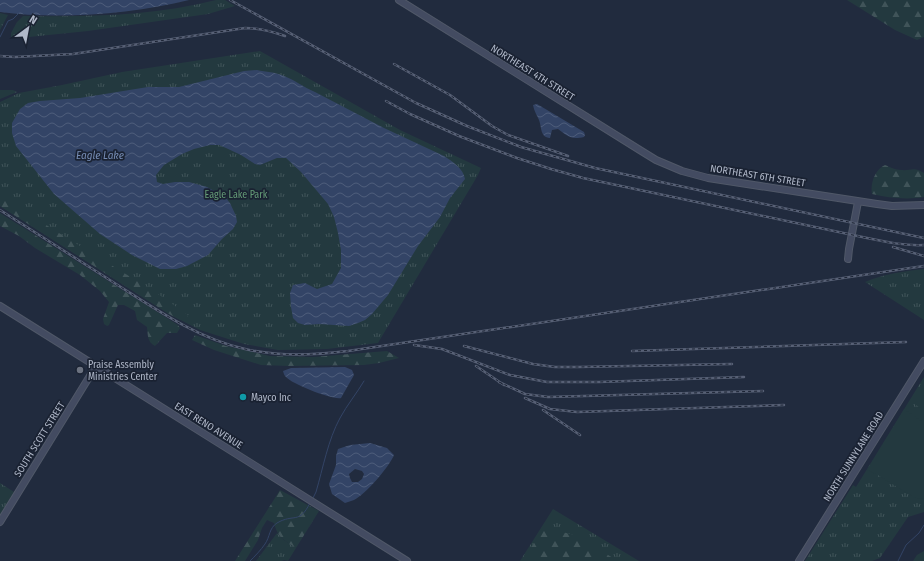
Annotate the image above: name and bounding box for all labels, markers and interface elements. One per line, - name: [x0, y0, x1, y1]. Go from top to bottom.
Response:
- north arrow: [8, 8, 48, 48]
- text: N: [27, 13, 39, 27]
- street label: NORTHEAST 4TH STREET: [489, 42, 577, 104]
- water label: Eagle Lake: [76, 149, 124, 162]
- street label: NORTHEAST 6TH STREET: [709, 163, 807, 190]
- park label: Eagle Lake Park: [205, 189, 268, 201]
- place label: Praise Assembly Ministries Center: [88, 359, 158, 383]
- marker: Praise Assembly Ministries Center: [75, 365, 85, 375]
- marker: Mayco Inc: [238, 392, 248, 402]
- place label: Mayco Inc: [251, 392, 292, 404]
- street label: SOUTH SCOTT STREET: [12, 399, 68, 479]
- street label: EAST RENO AVENUE: [172, 400, 245, 452]
- street label: NORTH SUNNYLANE ROAD: [821, 409, 887, 504]

